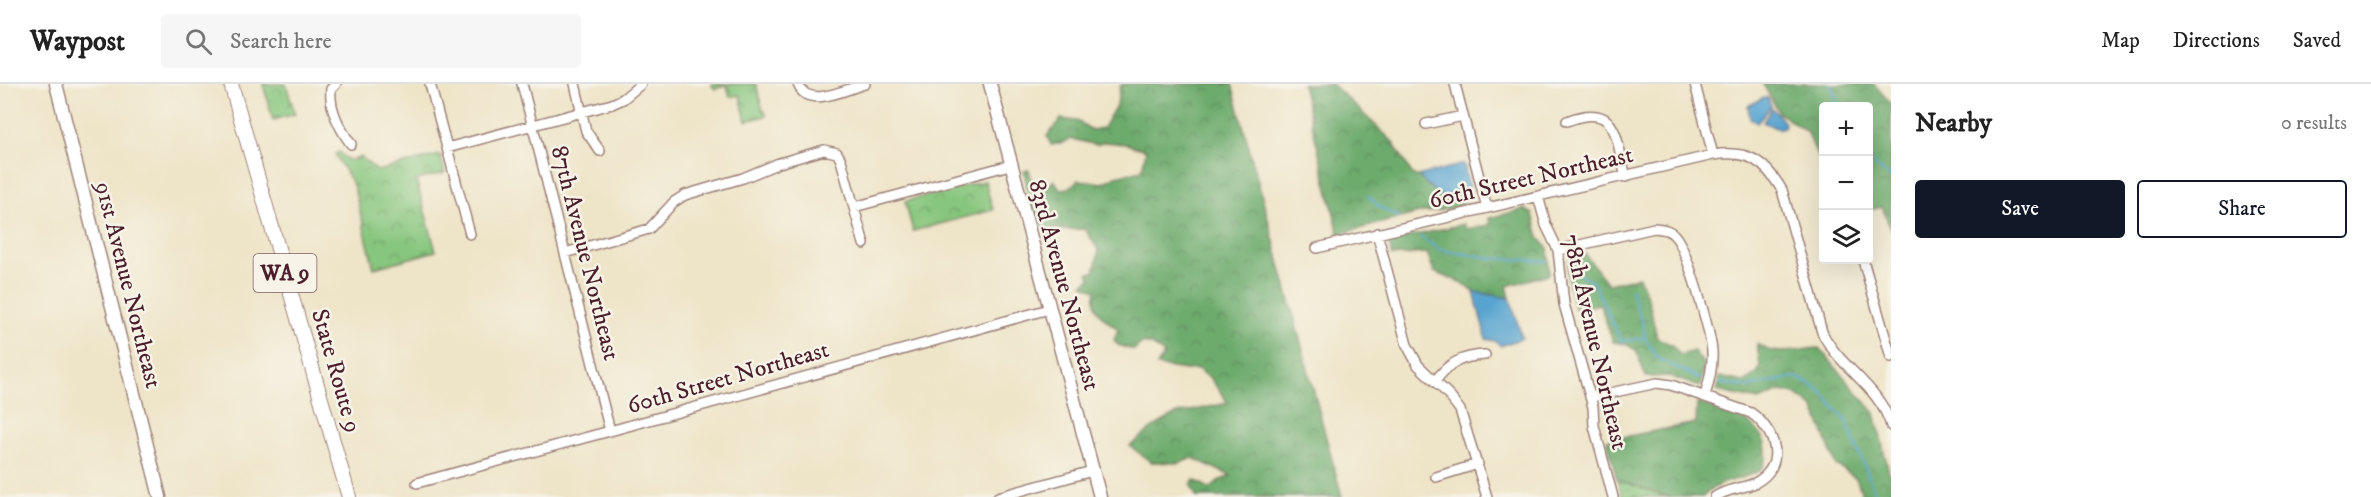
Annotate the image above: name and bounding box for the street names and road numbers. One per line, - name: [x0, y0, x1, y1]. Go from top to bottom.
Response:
- street label: 60th Street Northeast: [1426, 140, 1636, 216]
- street label: 87th Avenue Northeast: [544, 143, 626, 364]
- street label: 83rd Avenue Northeast: [1021, 176, 1107, 394]
- street label: 91st Avenue Northeast: [88, 178, 168, 392]
- street label: 78th Avenue Northeast: [1556, 231, 1634, 453]
- road number: WA 9: [254, 254, 316, 292]
- street label: State Route 9: [304, 306, 368, 436]
- street label: 60th Street Northeast: [624, 335, 833, 421]

